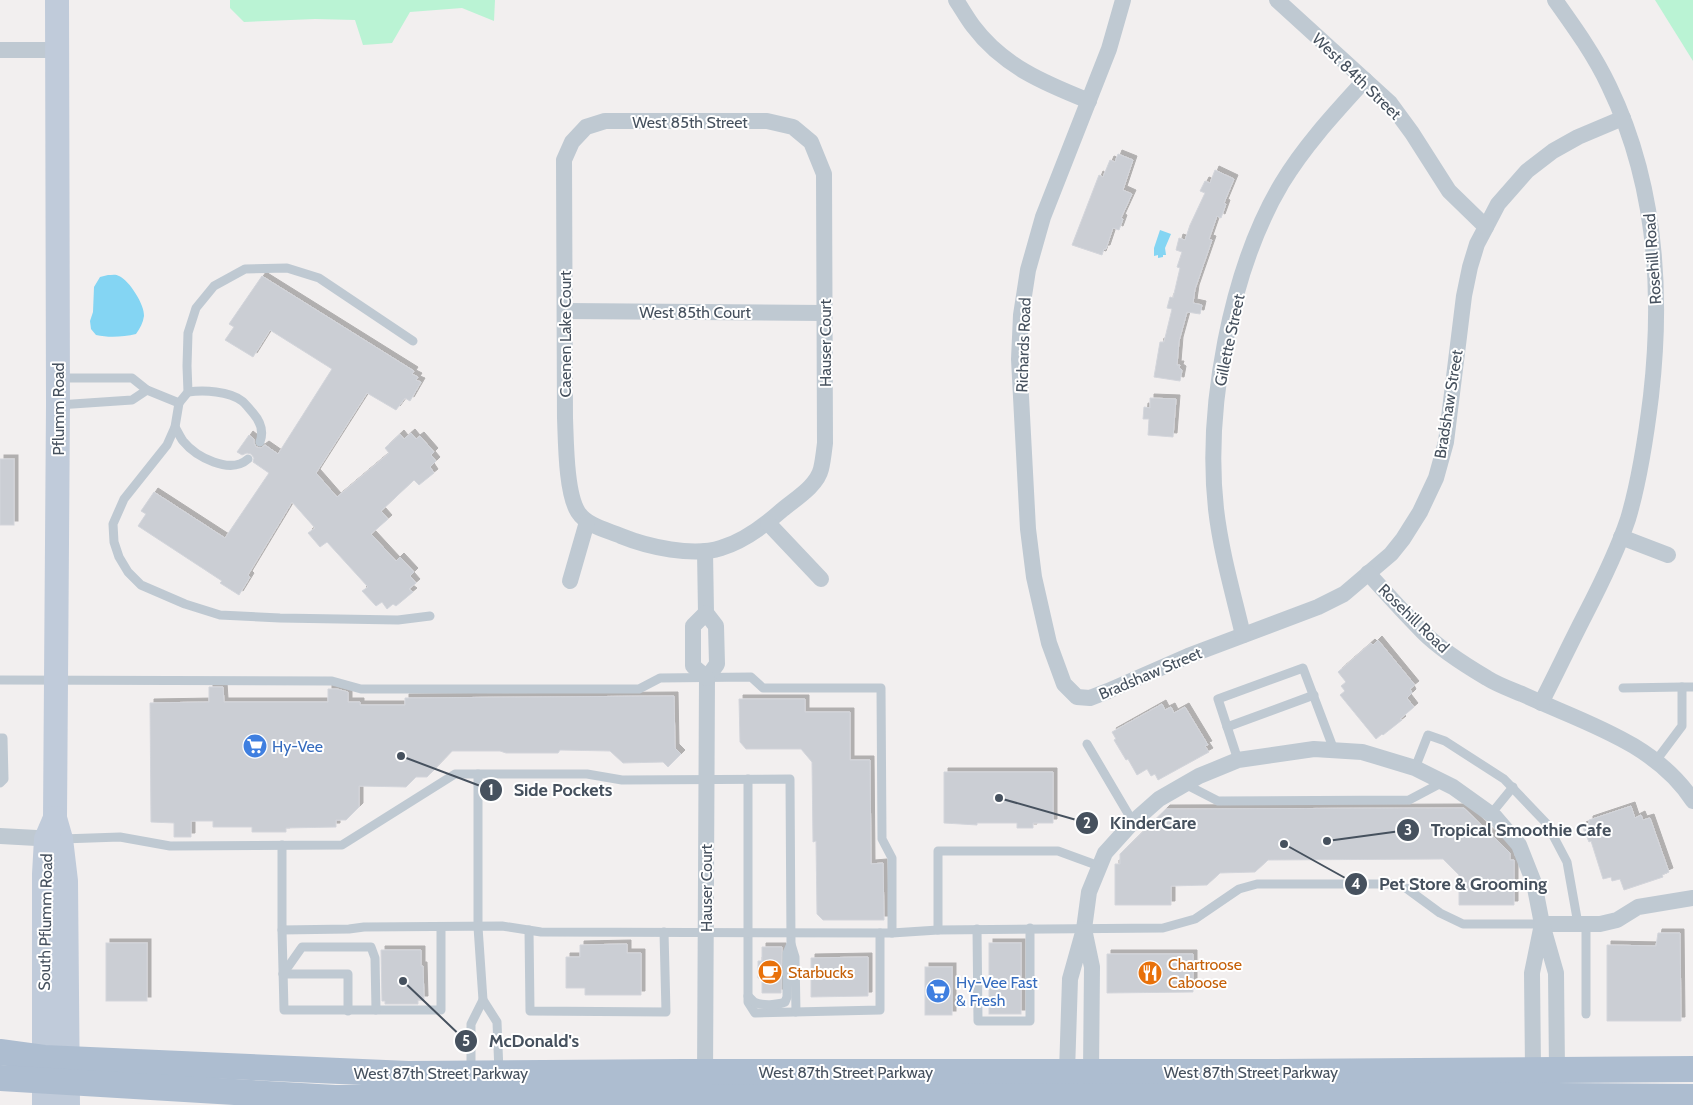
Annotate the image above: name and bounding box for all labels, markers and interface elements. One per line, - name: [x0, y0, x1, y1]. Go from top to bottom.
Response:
- street label: West 84th Street: [1308, 29, 1405, 124]
- street label: West 85th Street: [632, 113, 748, 132]
- street label: Rosehill Road: [1640, 213, 1665, 305]
- street label: Caenen Lake Court: [556, 270, 575, 397]
- street label: Gillette Street: [1210, 292, 1249, 388]
- street label: Richards Road: [1012, 297, 1035, 393]
- street label: Hauser Court: [816, 298, 835, 387]
- street label: West 85th Court: [639, 303, 751, 322]
- street label: Bradshaw Street: [1431, 348, 1467, 460]
- street label: Pflumm Road: [49, 363, 68, 455]
- street label: Rosehill Road: [1374, 580, 1453, 657]
- street label: Bradshaw Street: [1096, 643, 1205, 704]
- supermarket icon: Hy-Vee: [242, 733, 268, 759]
- place label: Hy-Vee: [272, 737, 323, 756]
- callout: Side Pockets: [479, 774, 622, 807]
- text: Side Pockets: [514, 779, 613, 801]
- text: 1: [488, 781, 494, 799]
- callout: KinderCare: [1074, 806, 1206, 839]
- text: KinderCare: [1110, 812, 1196, 834]
- callout: Tropical Smoothie Cafe: [1396, 813, 1621, 846]
- text: 2: [1083, 814, 1091, 832]
- text: Tropical Smoothie Cafe: [1431, 819, 1611, 841]
- text: 3: [1404, 821, 1412, 839]
- street label: Hauser Court: [697, 843, 716, 932]
- street label: South Pflumm Road: [35, 853, 56, 991]
- callout: Pet Store & Grooming: [1344, 867, 1557, 900]
- text: Pet Store & Grooming: [1379, 873, 1547, 895]
- text: 4: [1351, 875, 1361, 893]
- place label: Chartroose Caboose: [1168, 955, 1242, 992]
- cafe icon: Starbucks: [757, 959, 783, 985]
- restaurant icon: Chartroose Caboose: [1137, 960, 1163, 986]
- place label: Starbucks: [788, 963, 854, 982]
- place label: Hy-Vee Fast & Fresh: [956, 973, 1038, 1010]
- supermarket icon: Hy-Vee Fast & Fresh: [925, 978, 951, 1004]
- callout: McDonald's: [453, 1025, 589, 1058]
- text: McDonald's: [489, 1030, 580, 1052]
- text: 5: [462, 1032, 470, 1050]
- street label: West 87th Street Parkway: [759, 1063, 933, 1082]
- street label: West 87th Street Parkway: [1164, 1063, 1338, 1082]
- street label: West 87th Street Parkway: [354, 1064, 528, 1083]

